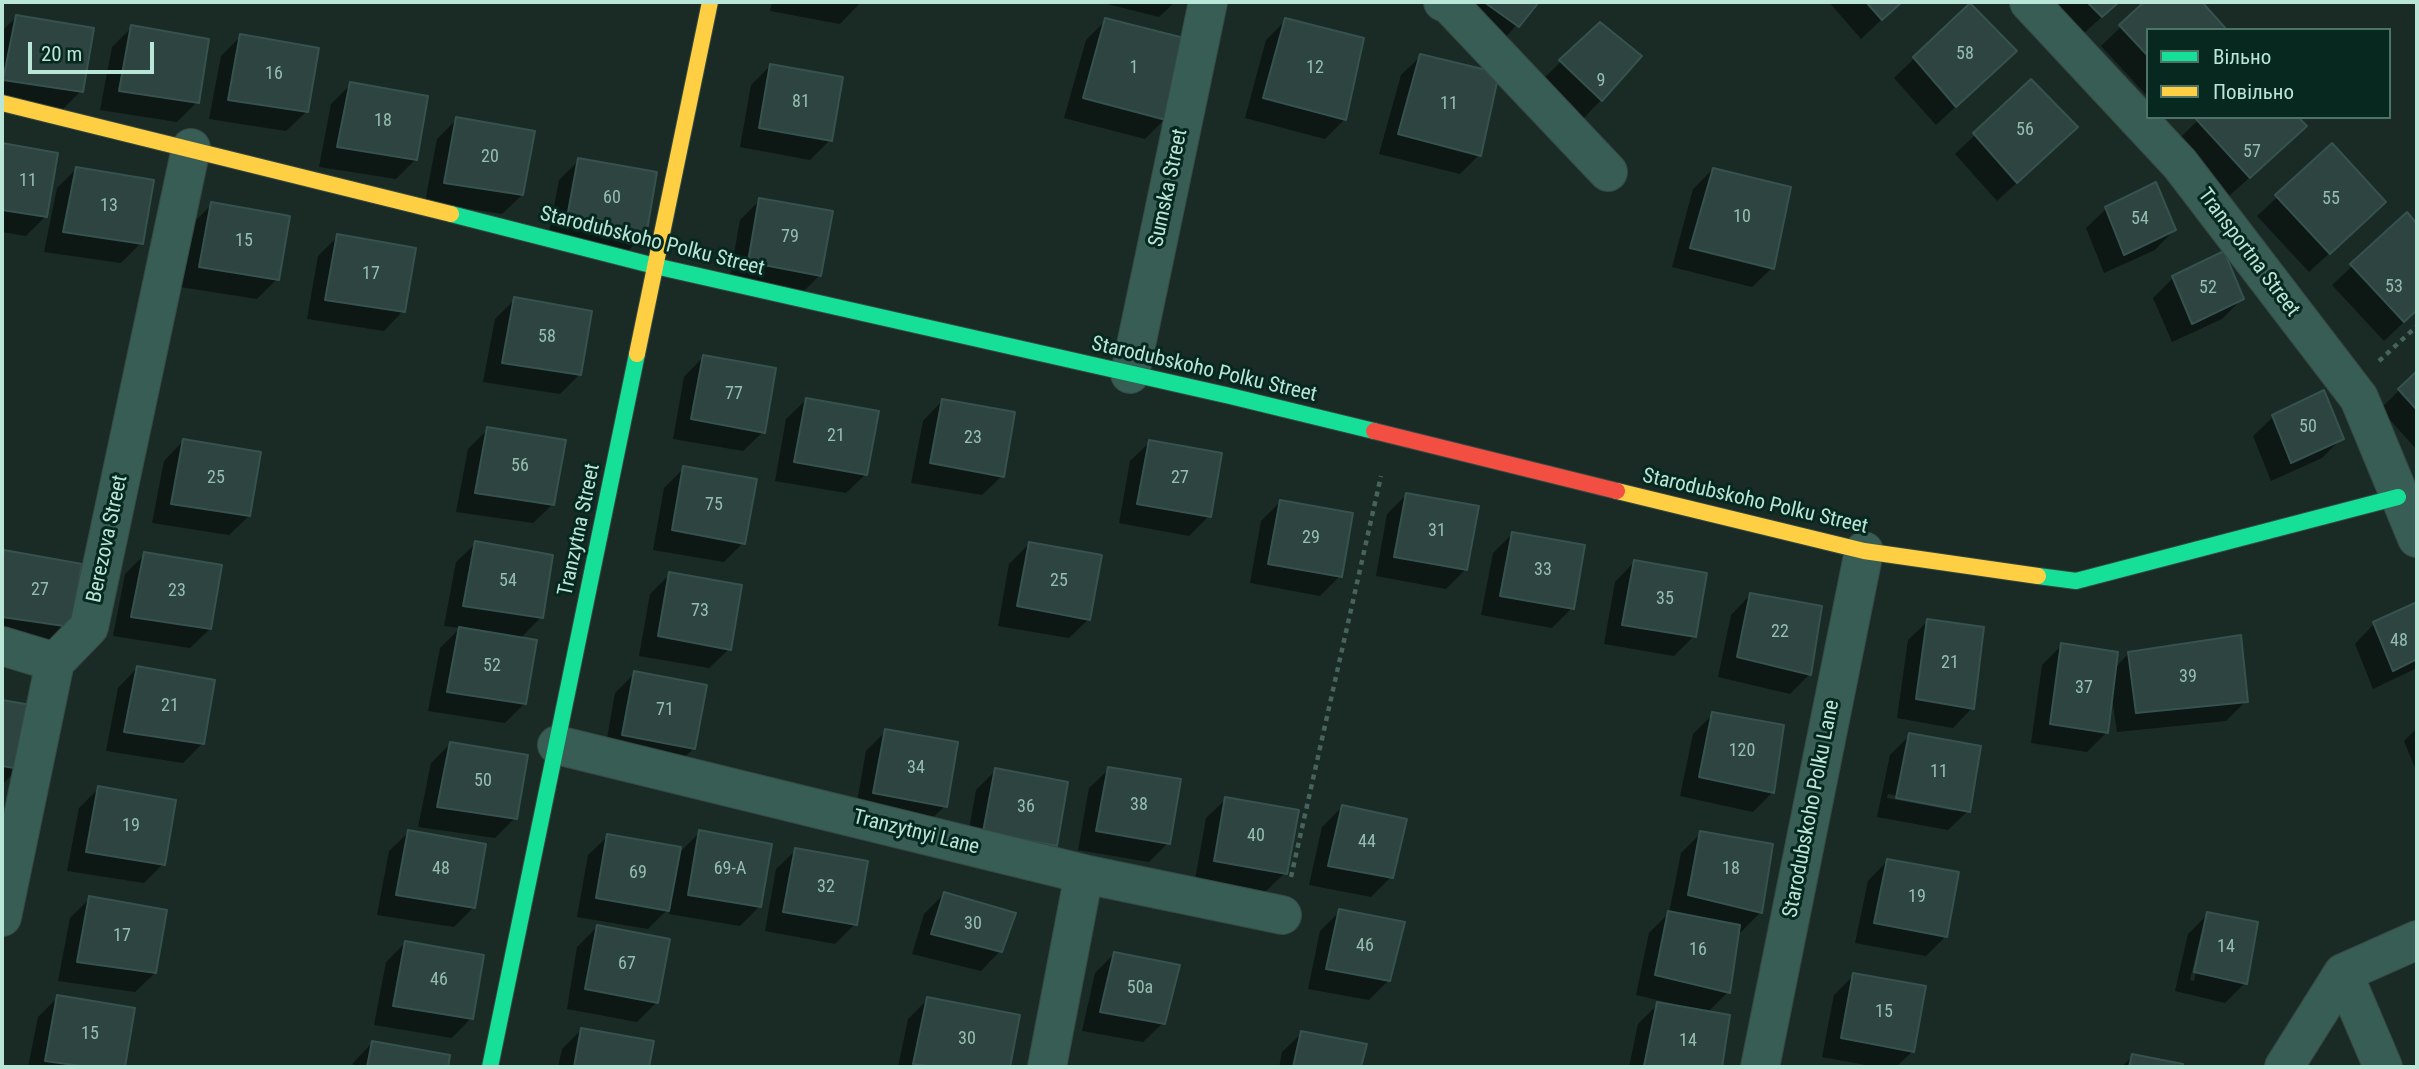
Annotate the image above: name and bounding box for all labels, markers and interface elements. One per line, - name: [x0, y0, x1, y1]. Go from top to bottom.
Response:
- scale bar: [32, 28, 158, 72]
- legend: [2146, 28, 2391, 119]
- text: 20 m: [41, 42, 82, 66]
- house number: 58: [1956, 43, 1974, 65]
- text: Вільно: [2213, 45, 2271, 69]
- house number: 1: [1130, 57, 1138, 79]
- house number: 12: [1306, 57, 1324, 79]
- house number: 16: [265, 63, 283, 85]
- house number: 9: [1597, 70, 1605, 92]
- text: Повільно: [2213, 80, 2294, 104]
- house number: 81: [792, 91, 810, 113]
- house number: 11: [1440, 93, 1458, 115]
- house number: 18: [374, 110, 392, 132]
- house number: 56: [2016, 119, 2034, 141]
- street label: Sumska Street: [1144, 127, 1194, 249]
- house number: 57: [2243, 141, 2261, 163]
- house number: 20: [481, 146, 499, 168]
- house number: 11: [19, 170, 37, 192]
- street label: Transportna Street: [2192, 184, 2304, 322]
- house number: 60: [603, 187, 621, 209]
- house number: 55: [2322, 188, 2340, 210]
- house number: 13: [100, 195, 118, 217]
- street label: Starodubskoho Polku Street: [537, 202, 767, 282]
- house number: 10: [1733, 206, 1751, 228]
- house number: 54: [2131, 208, 2149, 230]
- house number: 79: [781, 226, 799, 248]
- house number: 15: [235, 230, 253, 252]
- house number: 17: [362, 263, 380, 285]
- house number: 53: [2385, 276, 2403, 298]
- house number: 52: [2199, 277, 2217, 299]
- house number: 58: [538, 326, 556, 348]
- street label: Starodubskoho Polku Street: [1089, 332, 1319, 408]
- house number: 77: [725, 383, 743, 405]
- house number: 50: [2299, 416, 2317, 438]
- house number: 21: [827, 425, 845, 447]
- house number: 23: [964, 427, 982, 449]
- house number: 56: [511, 455, 529, 477]
- street label: Tranzytna Street: [554, 461, 606, 599]
- street label: Starodubskoho Polku Street: [1640, 464, 1870, 540]
- house number: 25: [207, 467, 225, 489]
- house number: 27: [1171, 467, 1189, 489]
- street label: Berezova Street: [82, 473, 134, 605]
- house number: 75: [705, 494, 723, 516]
- house number: 31: [1428, 520, 1446, 542]
- house number: 29: [1302, 527, 1320, 549]
- house number: 33: [1534, 559, 1552, 581]
- house number: 54: [499, 570, 517, 592]
- house number: 25: [1050, 570, 1068, 592]
- house number: 27: [31, 579, 49, 601]
- house number: 23: [168, 580, 186, 602]
- house number: 35: [1656, 588, 1674, 610]
- house number: 73: [691, 600, 709, 622]
- house number: 22: [1771, 621, 1789, 643]
- house number: 48: [2390, 630, 2408, 652]
- house number: 21: [1941, 652, 1959, 674]
- house number: 52: [483, 655, 501, 677]
- house number: 39: [2179, 666, 2197, 688]
- house number: 37: [2075, 677, 2093, 699]
- house number: 21: [161, 695, 179, 717]
- street label: Starodubskoho Polku Lane: [1779, 698, 1845, 920]
- house number: 71: [656, 699, 674, 721]
- house number: 120: [1729, 740, 1755, 762]
- house number: 34: [907, 757, 925, 779]
- house number: 11: [1930, 761, 1948, 783]
- house number: 50: [474, 770, 492, 792]
- house number: 38: [1130, 794, 1148, 816]
- house number: 36: [1017, 796, 1035, 818]
- street label: Tranzytnyi Lane: [850, 805, 982, 861]
- house number: 19: [122, 815, 140, 837]
- house number: 40: [1247, 825, 1265, 847]
- house number: 44: [1358, 831, 1376, 853]
- house number: 48: [432, 858, 450, 880]
- house number: 69-А: [714, 858, 746, 880]
- house number: 18: [1722, 858, 1740, 880]
- house number: 69: [629, 862, 647, 884]
- house number: 32: [817, 876, 835, 898]
- house number: 19: [1908, 886, 1926, 908]
- house number: 30: [964, 913, 982, 935]
- house number: 17: [113, 925, 131, 947]
- house number: 46: [1356, 935, 1374, 957]
- house number: 14: [2217, 936, 2235, 958]
- house number: 16: [1689, 939, 1707, 961]
- house number: 67: [618, 953, 636, 975]
- house number: 46: [430, 969, 448, 991]
- house number: 50а: [1127, 977, 1153, 999]
- house number: 15: [1875, 1001, 1893, 1023]
- house number: 15: [81, 1023, 99, 1045]
- house number: 30: [958, 1028, 976, 1050]
- house number: 14: [1679, 1030, 1697, 1052]

